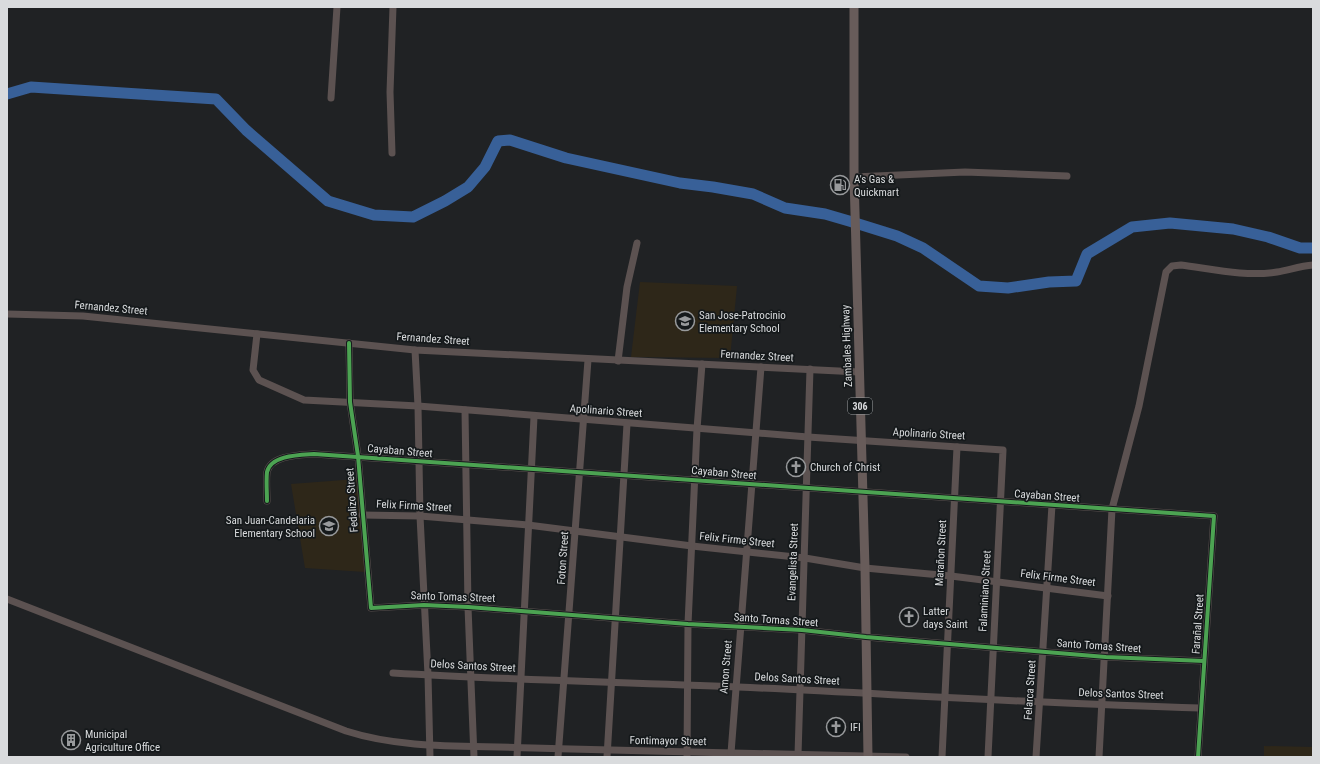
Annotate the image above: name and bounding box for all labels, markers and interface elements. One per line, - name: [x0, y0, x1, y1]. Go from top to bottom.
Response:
- place label: A's Gas & Quickmart: [854, 173, 899, 199]
- fuel station icon: A's Gas & Quickmart: [829, 174, 851, 196]
- street label: Fernandez Street: [74, 298, 148, 318]
- street label: Zambales Highway: [839, 304, 855, 387]
- place label: San Jose-Patrocinio Elementary School: [699, 309, 786, 335]
- school or university icon: San Jose-Patrocinio Elementary School: [674, 310, 696, 332]
- street label: Fernandez Street: [396, 330, 470, 348]
- street label: Fernandez Street: [720, 348, 794, 364]
- road number: 306: [848, 398, 872, 414]
- street label: Apolinario Street: [569, 402, 643, 420]
- street label: Apolinario Street: [892, 426, 966, 442]
- street label: Cayaban Street: [367, 442, 433, 460]
- church icon: Church of Christ: [785, 456, 807, 478]
- place label: Church of Christ: [810, 461, 880, 474]
- street label: Cayaban Street: [691, 464, 757, 482]
- street label: Fedalizo Street: [343, 467, 361, 533]
- street label: Cayaban Street: [1014, 487, 1080, 505]
- street label: Felix Firme Street: [376, 498, 452, 514]
- place label: San Juan-Candelaria Elementary School: [226, 514, 315, 540]
- school or university icon: San Juan-Candelaria Elementary School: [318, 515, 340, 537]
- street label: Marañon Street: [933, 519, 949, 587]
- street label: Evangelista Street: [785, 523, 801, 601]
- street label: Felix Firme Street: [699, 530, 775, 550]
- street label: Foton Street: [555, 531, 571, 585]
- street label: Falaminiano Street: [976, 550, 994, 632]
- street label: Felix Firme Street: [1020, 567, 1096, 589]
- street label: Santo Tomas Street: [410, 589, 496, 605]
- street label: Farañal Street: [1189, 594, 1207, 654]
- place label: Latter days Saint: [923, 605, 968, 631]
- church icon: Latter days Saint: [898, 606, 920, 628]
- street label: Santo Tomas Street: [733, 611, 819, 629]
- street label: Santo Tomas Street: [1056, 637, 1142, 655]
- street label: Amon Street: [717, 640, 735, 694]
- street label: Delos Santos Street: [430, 657, 516, 675]
- street label: Felarca Street: [1021, 660, 1039, 720]
- street label: Delos Santos Street: [754, 670, 840, 688]
- street label: Delos Santos Street: [1078, 686, 1164, 702]
- church icon: IFI: [825, 716, 847, 738]
- place label: IFI: [850, 721, 861, 734]
- place label: Municipal Agriculture Office: [85, 728, 160, 754]
- building icon: Municipal Agriculture Office: [60, 729, 82, 751]
- street label: Fontimayor Street: [629, 734, 707, 748]

